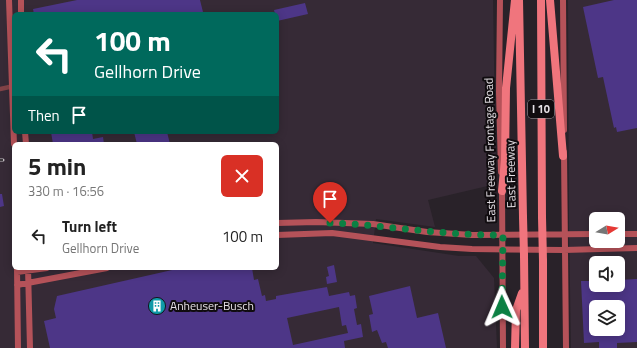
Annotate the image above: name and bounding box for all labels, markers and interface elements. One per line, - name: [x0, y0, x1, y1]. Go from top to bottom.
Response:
- text: 100 m: [94, 19, 171, 62]
- icon: left: [28, 28, 80, 80]
- text: Gellhorn Drive: [94, 58, 201, 85]
- street label: East Freeway Frontage Road: [479, 78, 500, 222]
- road number: I 10: [528, 100, 554, 118]
- text: Then: [28, 104, 60, 127]
- icon: arrive: [68, 104, 90, 126]
- street label: East Freeway: [500, 140, 521, 208]
- text: 5 min: [28, 148, 86, 184]
- button: close: [221, 155, 263, 197]
- text: 330 m · 16:56: [28, 181, 104, 201]
- pin: [313, 182, 347, 223]
- icon: arrive: [319, 188, 341, 210]
- north arrow: [589, 212, 625, 248]
- map controls: [589, 212, 625, 336]
- text: Turn left: [62, 215, 117, 238]
- icon: left: [28, 225, 50, 247]
- text: 100 m: [222, 225, 263, 248]
- text: Gellhorn Drive: [62, 238, 139, 258]
- button: sound: [589, 256, 625, 292]
- position arrow: [481, 286, 523, 328]
- building icon: Anheuser-Busch: [147, 296, 167, 316]
- place label: Anheuser-Busch: [170, 296, 254, 315]
- button: layers: [589, 300, 625, 336]

